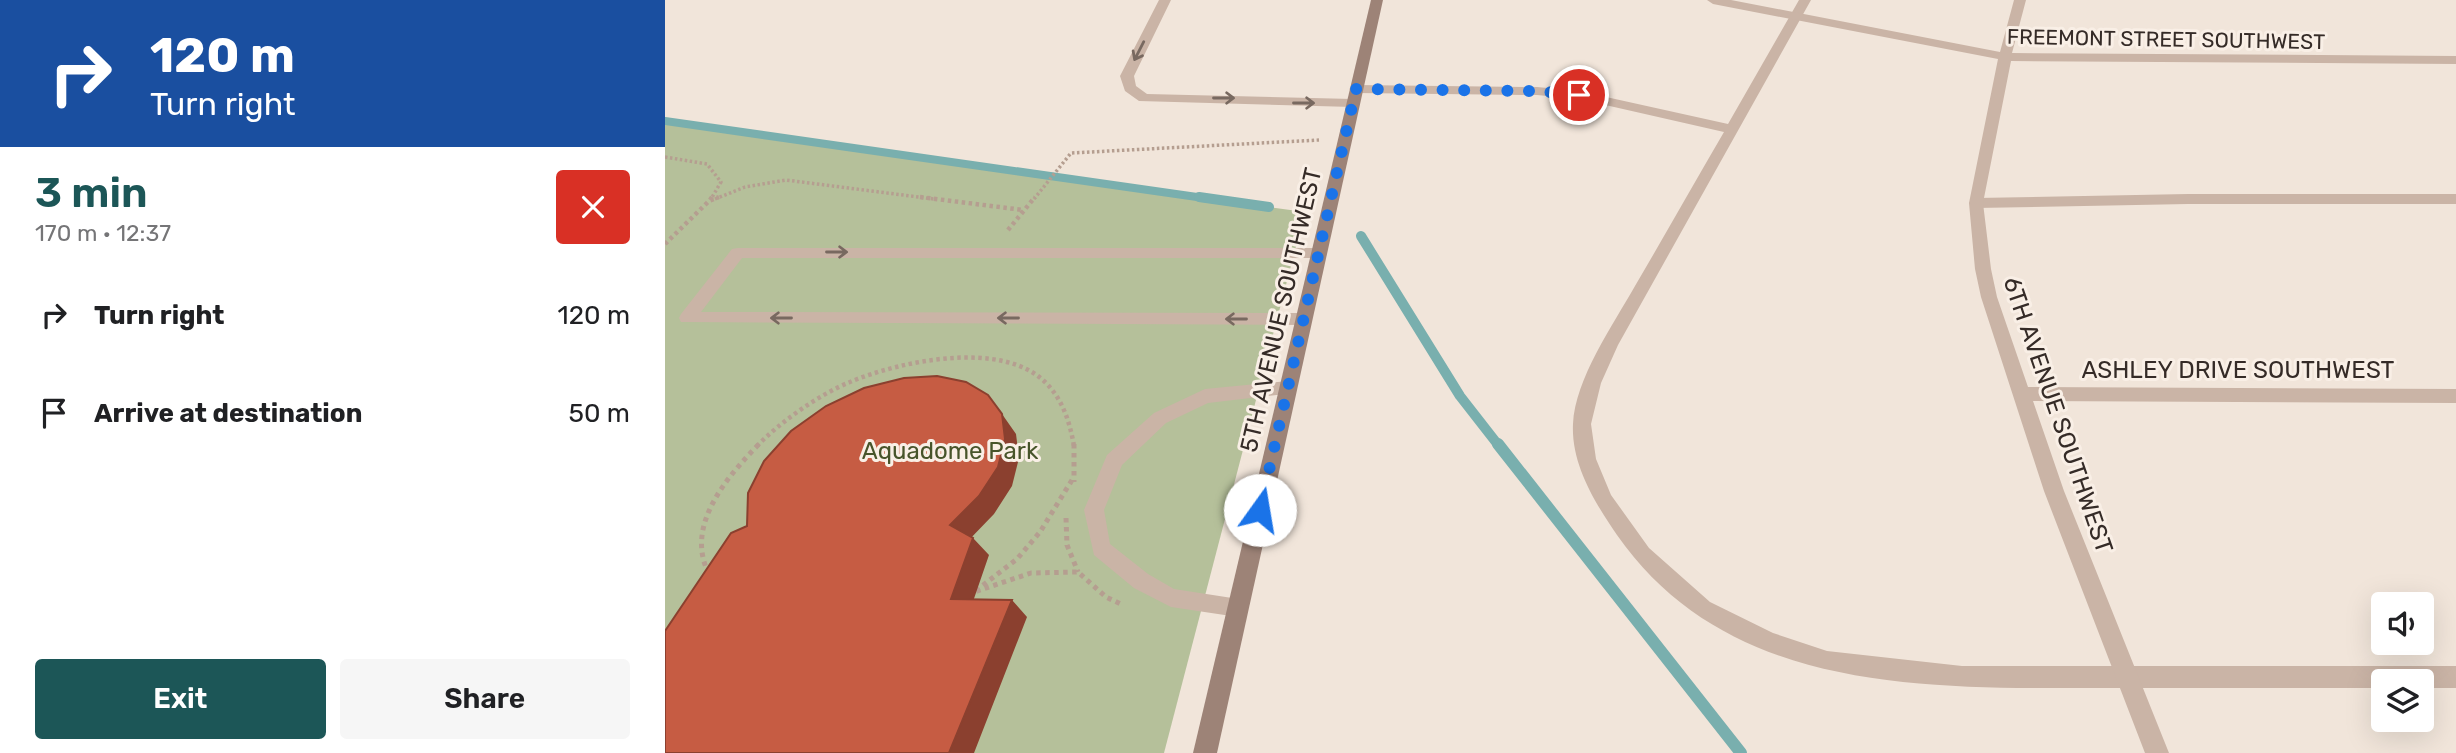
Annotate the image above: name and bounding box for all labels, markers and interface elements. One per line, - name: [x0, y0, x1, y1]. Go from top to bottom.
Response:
- street label: FREEMONT STREET SOUTHWEST: [2007, 24, 2325, 54]
- text: 120 m: [150, 26, 295, 84]
- icon: right: [35, 28, 126, 119]
- one-way arrow: [1132, 40, 1146, 61]
- pin: [1549, 65, 1609, 125]
- icon: arrive: [1560, 76, 1598, 114]
- text: Turn right: [150, 85, 295, 123]
- one-way arrow: [1212, 91, 1235, 105]
- one-way arrow: [1292, 96, 1315, 109]
- street label: 5TH AVENUE SOUTHWEST: [1235, 165, 1327, 455]
- text: 3 min: [35, 168, 148, 218]
- button: close: [556, 170, 630, 244]
- text: 170 m · 12:37: [35, 219, 171, 247]
- one-way arrow: [825, 245, 848, 259]
- street label: 6TH AVENUE SOUTHWEST: [1998, 273, 2119, 557]
- icon: right: [35, 296, 73, 334]
- text: Turn right: [94, 300, 224, 331]
- text: 120 m: [558, 300, 630, 331]
- one-way arrow: [769, 311, 792, 325]
- one-way arrow: [997, 311, 1020, 325]
- one-way arrow: [1224, 312, 1247, 326]
- street label: ASHLEY DRIVE SOUTHWEST: [2081, 356, 2395, 384]
- icon: arrive: [35, 394, 73, 432]
- text: Arrive at destination: [94, 398, 362, 429]
- text: 50 m: [569, 398, 630, 429]
- park label: Aquadome Park: [862, 437, 1039, 465]
- position arrow: [1223, 473, 1297, 547]
- map controls: [2371, 592, 2434, 732]
- button: sound: [2371, 592, 2434, 655]
- button: Exit: [35, 659, 326, 739]
- button: Share: [340, 659, 630, 739]
- button: layers: [2371, 669, 2434, 732]

